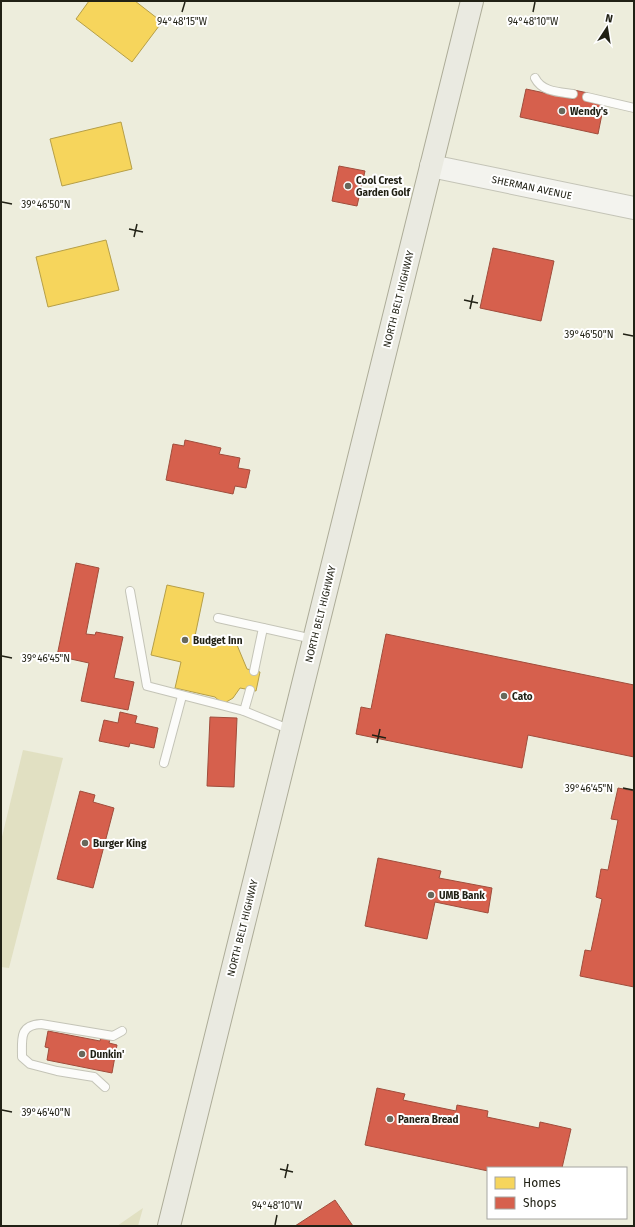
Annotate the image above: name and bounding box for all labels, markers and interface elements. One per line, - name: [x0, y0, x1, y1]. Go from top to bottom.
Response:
- north arrow: [587, 8, 627, 48]
- text: N: [604, 12, 614, 26]
- text: 94°48'15"W: [157, 16, 208, 28]
- text: 94°48'10"W: [508, 16, 559, 28]
- marker: Wendy's: [557, 106, 567, 116]
- place label: Wendy's: [570, 106, 608, 118]
- street label: SHERMAN AVENUE: [490, 174, 573, 202]
- place label: Cool Crest Garden Golf: [356, 175, 412, 199]
- marker: Cool Crest Garden Golf: [343, 181, 353, 191]
- text: 39°46'50"N: [21, 199, 71, 211]
- street label: NORTH BELT HIGHWAY: [381, 249, 417, 349]
- text: 39°46'50"N: [564, 329, 614, 341]
- street label: NORTH BELT HIGHWAY: [303, 564, 339, 664]
- marker: Budget Inn: [180, 635, 190, 645]
- place label: Budget Inn: [193, 635, 243, 647]
- text: 39°46'45"N: [22, 653, 70, 665]
- marker: Cato: [499, 691, 509, 701]
- place label: Cato: [512, 691, 533, 703]
- text: 39°46'45"N: [565, 783, 613, 795]
- marker: Burger King: [80, 838, 90, 848]
- place label: Burger King: [93, 838, 147, 850]
- street label: NORTH BELT HIGHWAY: [225, 878, 261, 978]
- marker: UMB Bank: [426, 890, 436, 900]
- place label: UMB Bank: [439, 890, 485, 902]
- marker: Dunkin': [77, 1049, 87, 1059]
- place label: Dunkin': [90, 1049, 124, 1061]
- text: 39°46'40"N: [21, 1107, 71, 1119]
- marker: Panera Bread: [385, 1114, 395, 1124]
- place label: Panera Bread: [398, 1114, 459, 1126]
- legend: [487, 1167, 627, 1219]
- text: Homes: [523, 1176, 561, 1190]
- text: Shops: [523, 1196, 557, 1210]
- text: 94°48'10"W: [252, 1200, 303, 1212]

